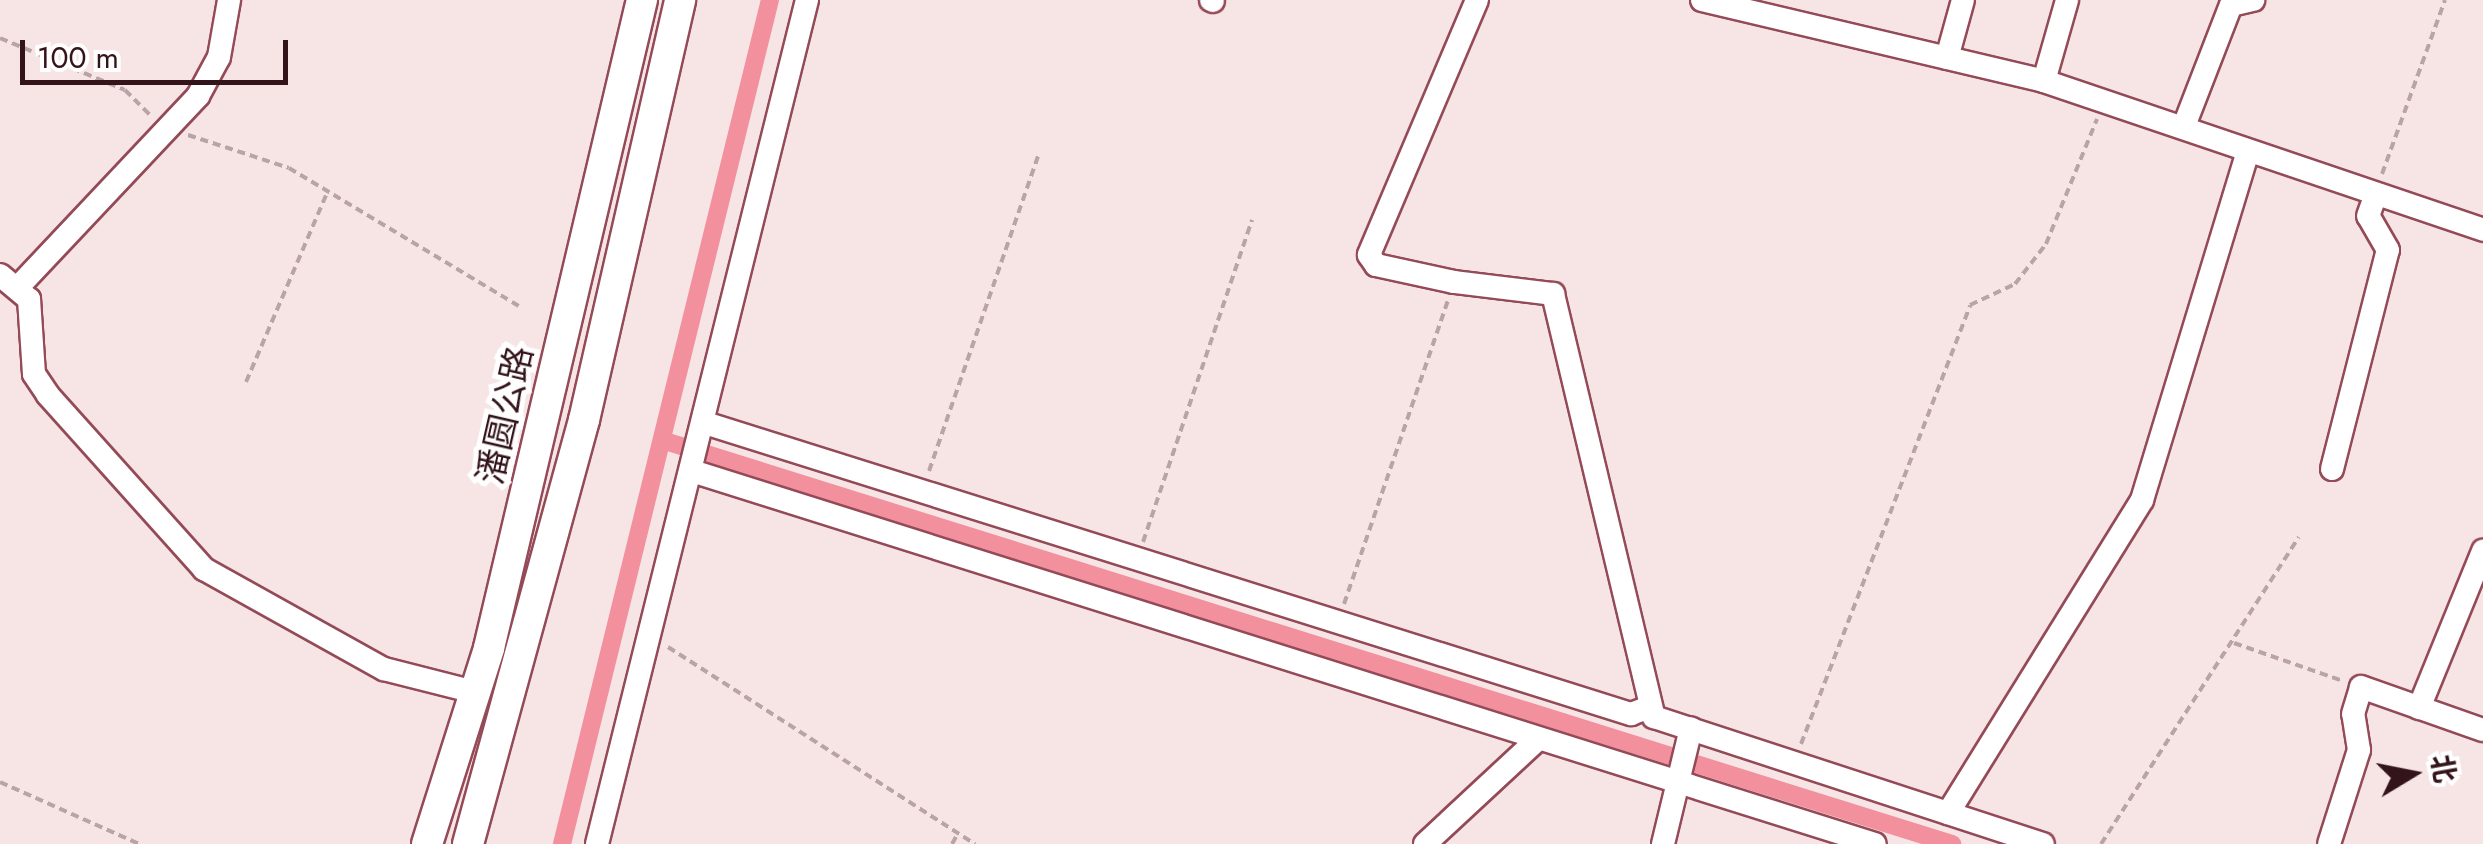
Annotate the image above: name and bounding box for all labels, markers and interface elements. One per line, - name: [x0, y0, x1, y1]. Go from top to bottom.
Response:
- scale bar: [25, 20, 292, 82]
- text: 100 m: [37, 36, 119, 79]
- street label: 潘圆公路: [469, 342, 541, 488]
- north arrow: [2363, 724, 2463, 824]
- text: 北: [2420, 751, 2466, 786]

